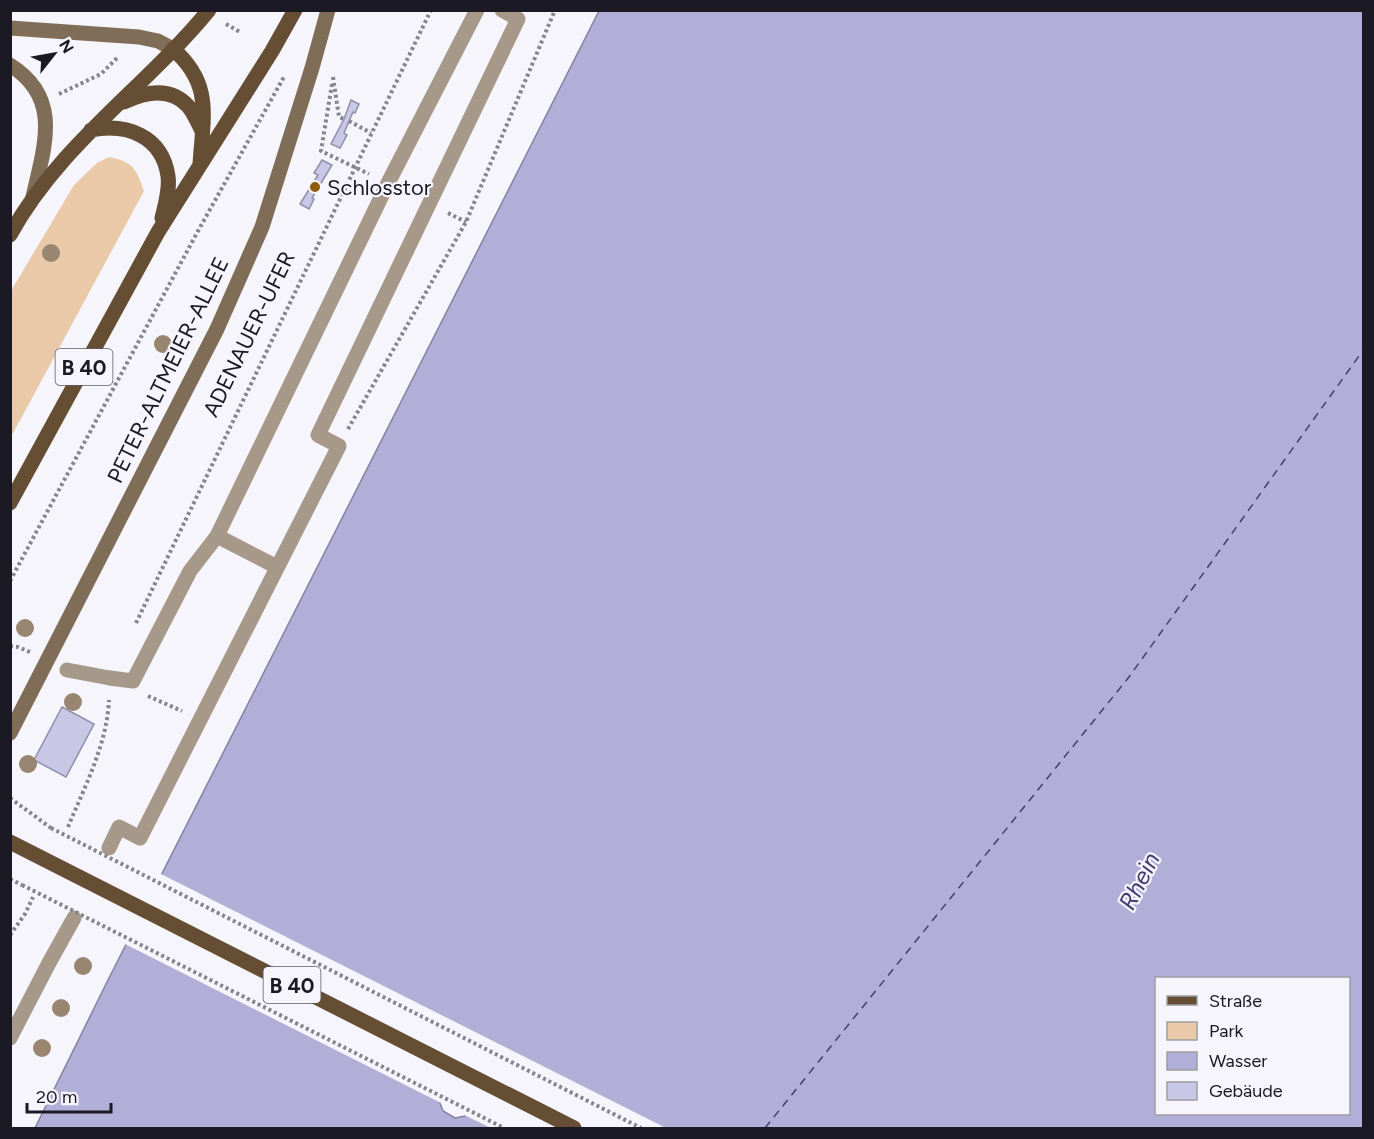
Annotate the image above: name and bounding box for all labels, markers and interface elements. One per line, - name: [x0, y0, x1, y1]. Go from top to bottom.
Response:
- north arrow: [24, 24, 84, 84]
- text: N: [55, 36, 78, 57]
- place label: Schlosstor: [327, 174, 432, 201]
- marker: Schlosstor: [308, 180, 322, 194]
- street label: ADENAUER-UFER: [197, 247, 301, 421]
- street label: PETER-ALTMEIER-ALLEE: [101, 253, 235, 487]
- road number: B 40: [56, 349, 112, 385]
- water label: Rhein: [1112, 847, 1166, 915]
- road number: B 40: [264, 967, 320, 1003]
- legend: [1155, 977, 1350, 1115]
- text: Straße: [1209, 990, 1262, 1012]
- text: Park: [1209, 1020, 1244, 1042]
- text: Wasser: [1209, 1050, 1267, 1072]
- scale bar: [27, 1076, 111, 1114]
- text: Gebäude: [1209, 1080, 1283, 1102]
- text: 20 m: [36, 1086, 77, 1108]

